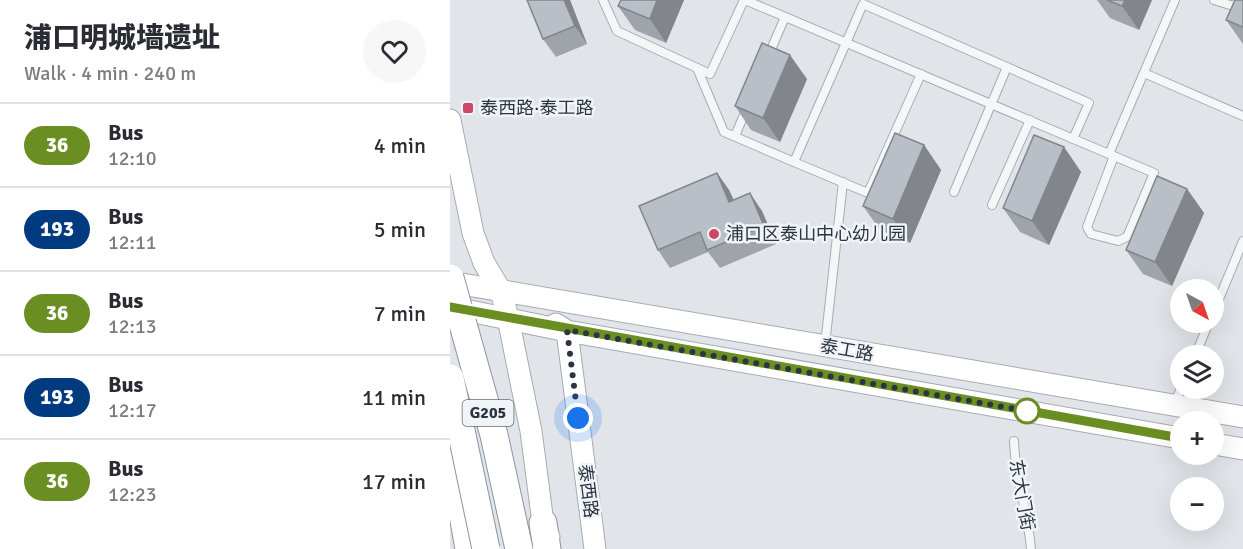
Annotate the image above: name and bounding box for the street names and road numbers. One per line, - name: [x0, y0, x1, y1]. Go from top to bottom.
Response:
- street label: 泰工路: [819, 334, 875, 366]
- road number: G205: [462, 400, 513, 426]
- street label: 东大门街: [1005, 458, 1039, 532]
- street label: 泰西路: [574, 463, 602, 519]

